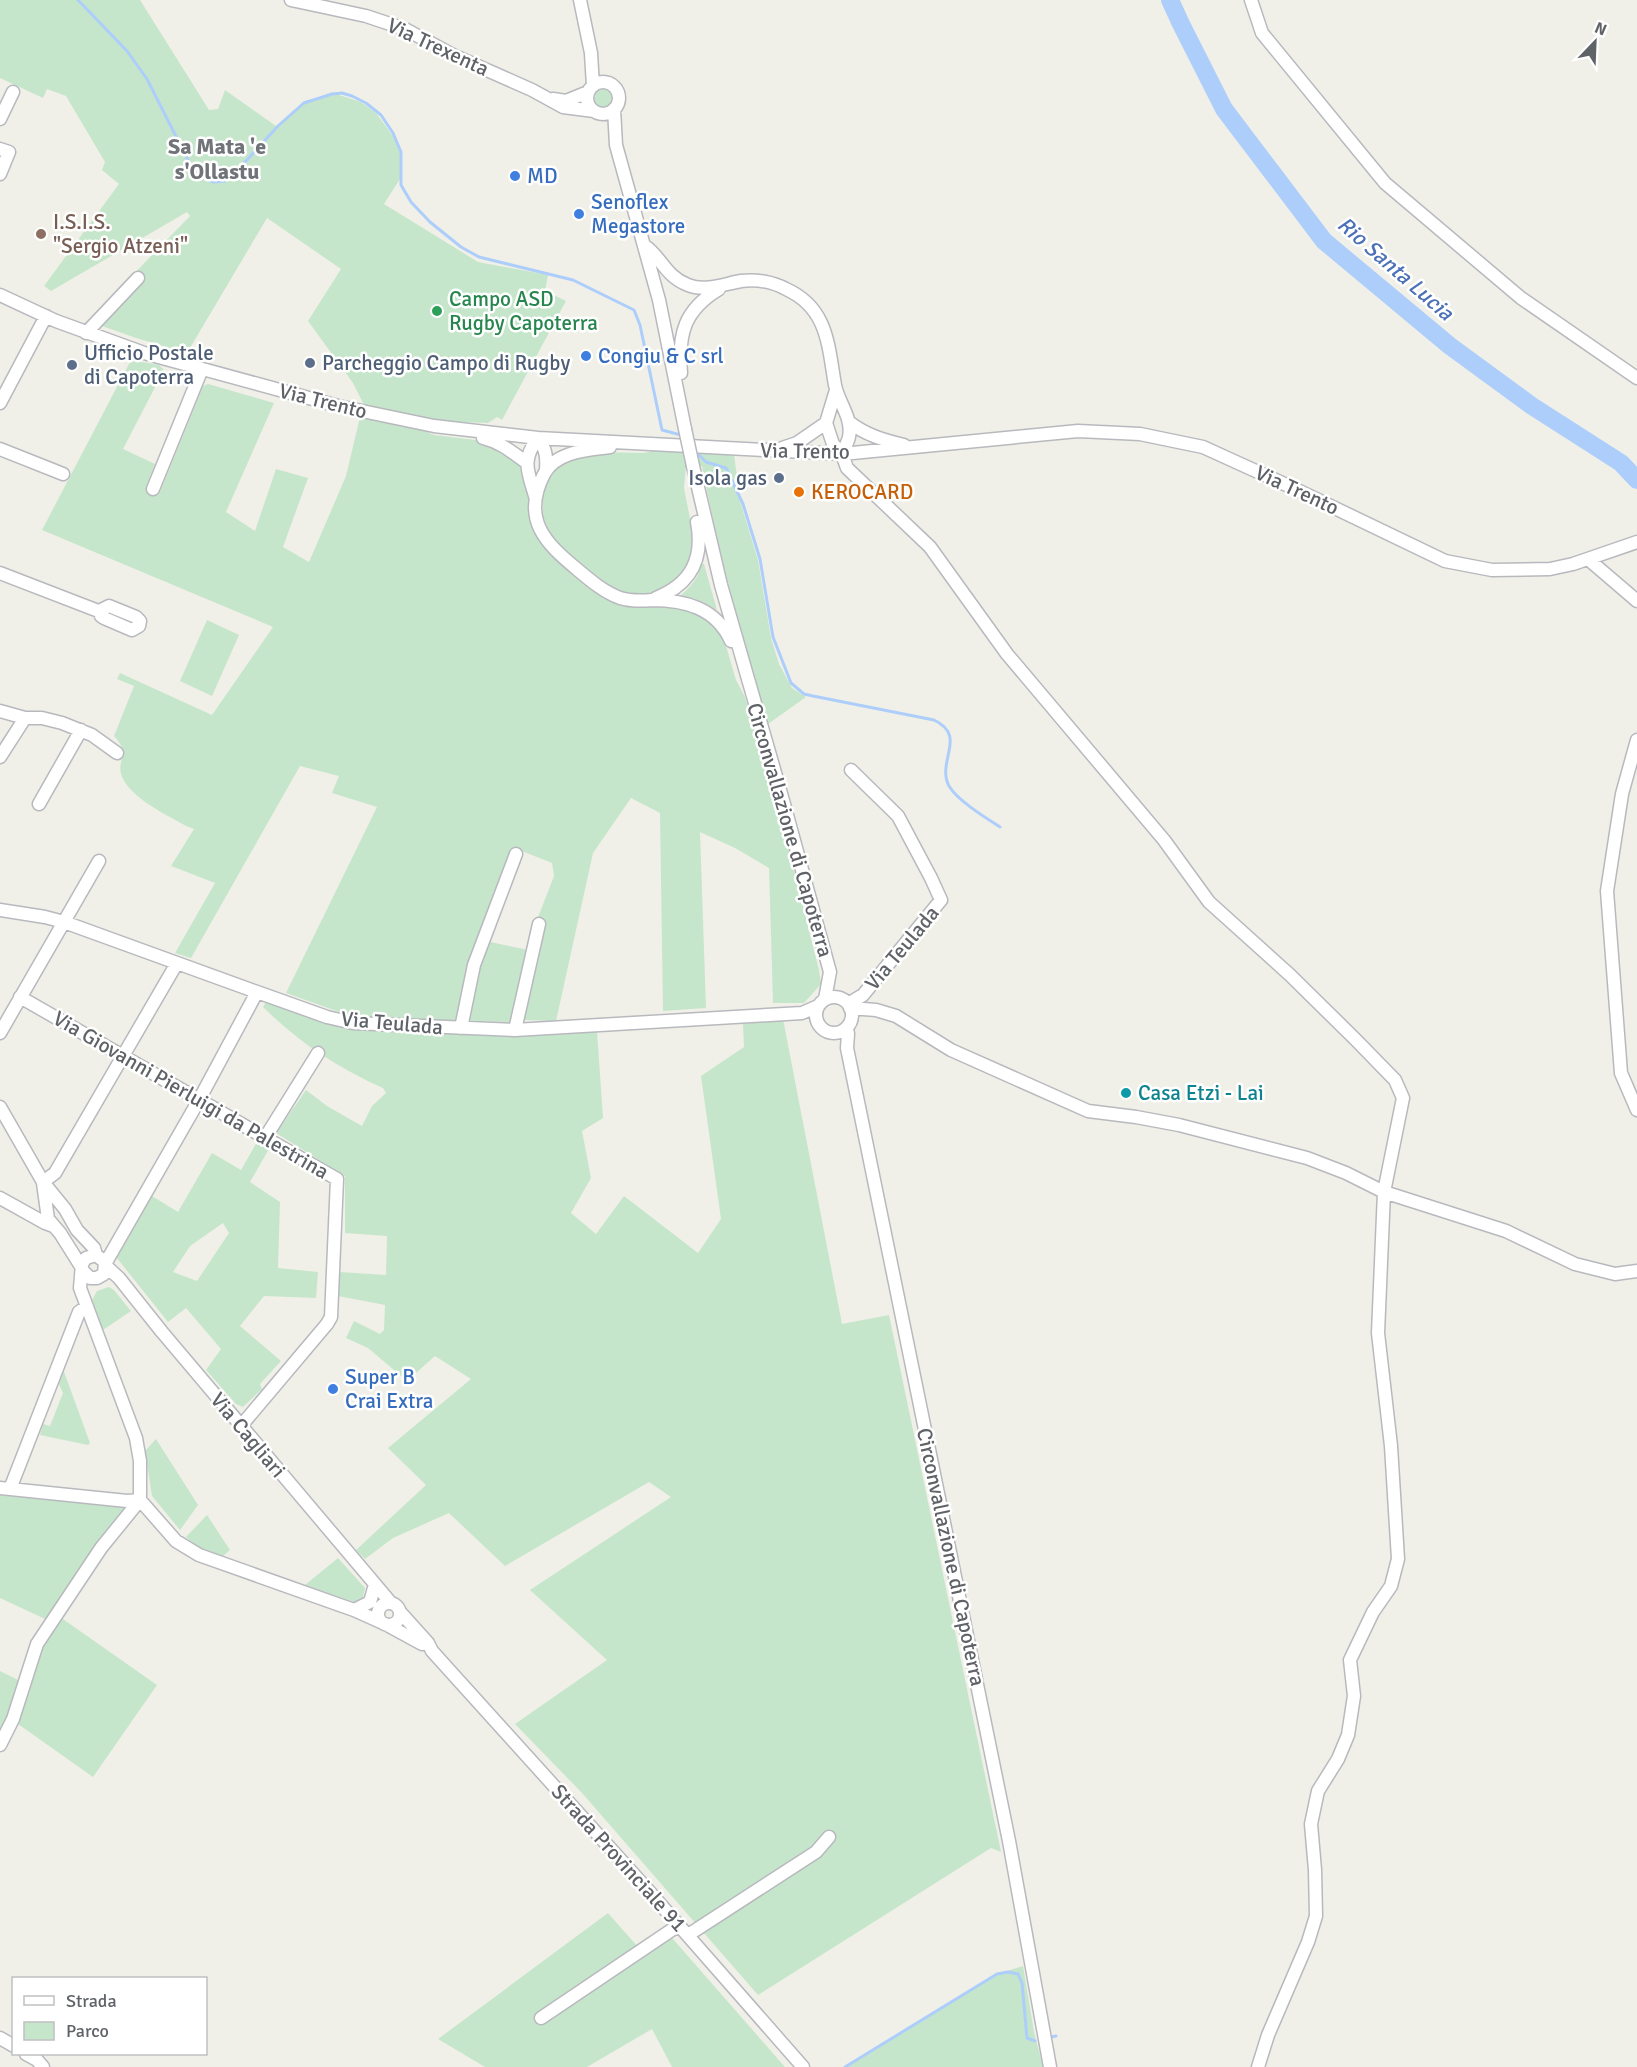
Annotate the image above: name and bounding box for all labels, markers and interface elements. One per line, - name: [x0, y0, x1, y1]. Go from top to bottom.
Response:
- street label: Via Trexenta: [383, 12, 493, 82]
- north arrow: [1565, 12, 1625, 72]
- text: N: [1591, 18, 1610, 40]
- district label: Sa Mata 'e s'Ollastu: [168, 133, 266, 185]
- place label: MD: [527, 163, 558, 189]
- marker: MD: [508, 169, 522, 183]
- place label: Senoflex Megastore: [591, 189, 685, 239]
- marker: Senoflex Megastore: [572, 207, 586, 221]
- place label: I.S.I.S. "Sergio Atzeni": [53, 209, 188, 259]
- water label: Rio Santa Lucia: [1332, 211, 1460, 327]
- marker: I.S.I.S. "Sergio Atzeni": [34, 227, 48, 241]
- place label: Campo ASD Rugby Capoterra: [449, 286, 598, 336]
- marker: Campo ASD Rugby Capoterra: [430, 304, 444, 318]
- place label: Ufficio Postale di Capoterra: [84, 340, 214, 390]
- place label: Congiu & C srl: [598, 343, 724, 369]
- marker: Congiu & C srl: [579, 349, 593, 363]
- place label: Parcheggio Campo di Rugby: [322, 350, 570, 376]
- marker: Parcheggio Campo di Rugby: [303, 356, 317, 370]
- marker: Ufficio Postale di Capoterra: [65, 358, 79, 372]
- street label: Via Trento: [276, 378, 370, 424]
- street label: Via Trento: [760, 437, 850, 465]
- street label: Via Trento: [1251, 459, 1343, 521]
- place label: Isola gas: [688, 465, 767, 491]
- marker: Isola gas: [772, 471, 786, 485]
- place label: KEROCARD: [811, 479, 913, 505]
- marker: KEROCARD: [792, 485, 806, 499]
- street label: Circonvallazione di Capoterra: [741, 700, 839, 960]
- street label: Via Teulada: [859, 901, 945, 995]
- street label: Via Giovanni Pierluigi da Palestrina: [49, 1005, 333, 1185]
- street label: Via Teulada: [340, 1006, 444, 1040]
- place label: Casa Etzi - Lai: [1138, 1080, 1264, 1106]
- marker: Casa Etzi - Lai: [1119, 1086, 1133, 1100]
- place label: Super B Crai Extra: [345, 1364, 433, 1414]
- marker: Super B Crai Extra: [326, 1382, 340, 1396]
- street label: Via Cagliari: [205, 1387, 291, 1483]
- street label: Circonvallazione di Capoterra: [911, 1426, 991, 1688]
- street label: Strada Provinciale 91: [546, 1779, 692, 1937]
- legend: [12, 1977, 207, 2055]
- text: Strada: [66, 1990, 117, 2012]
- text: Parco: [66, 2020, 109, 2042]

